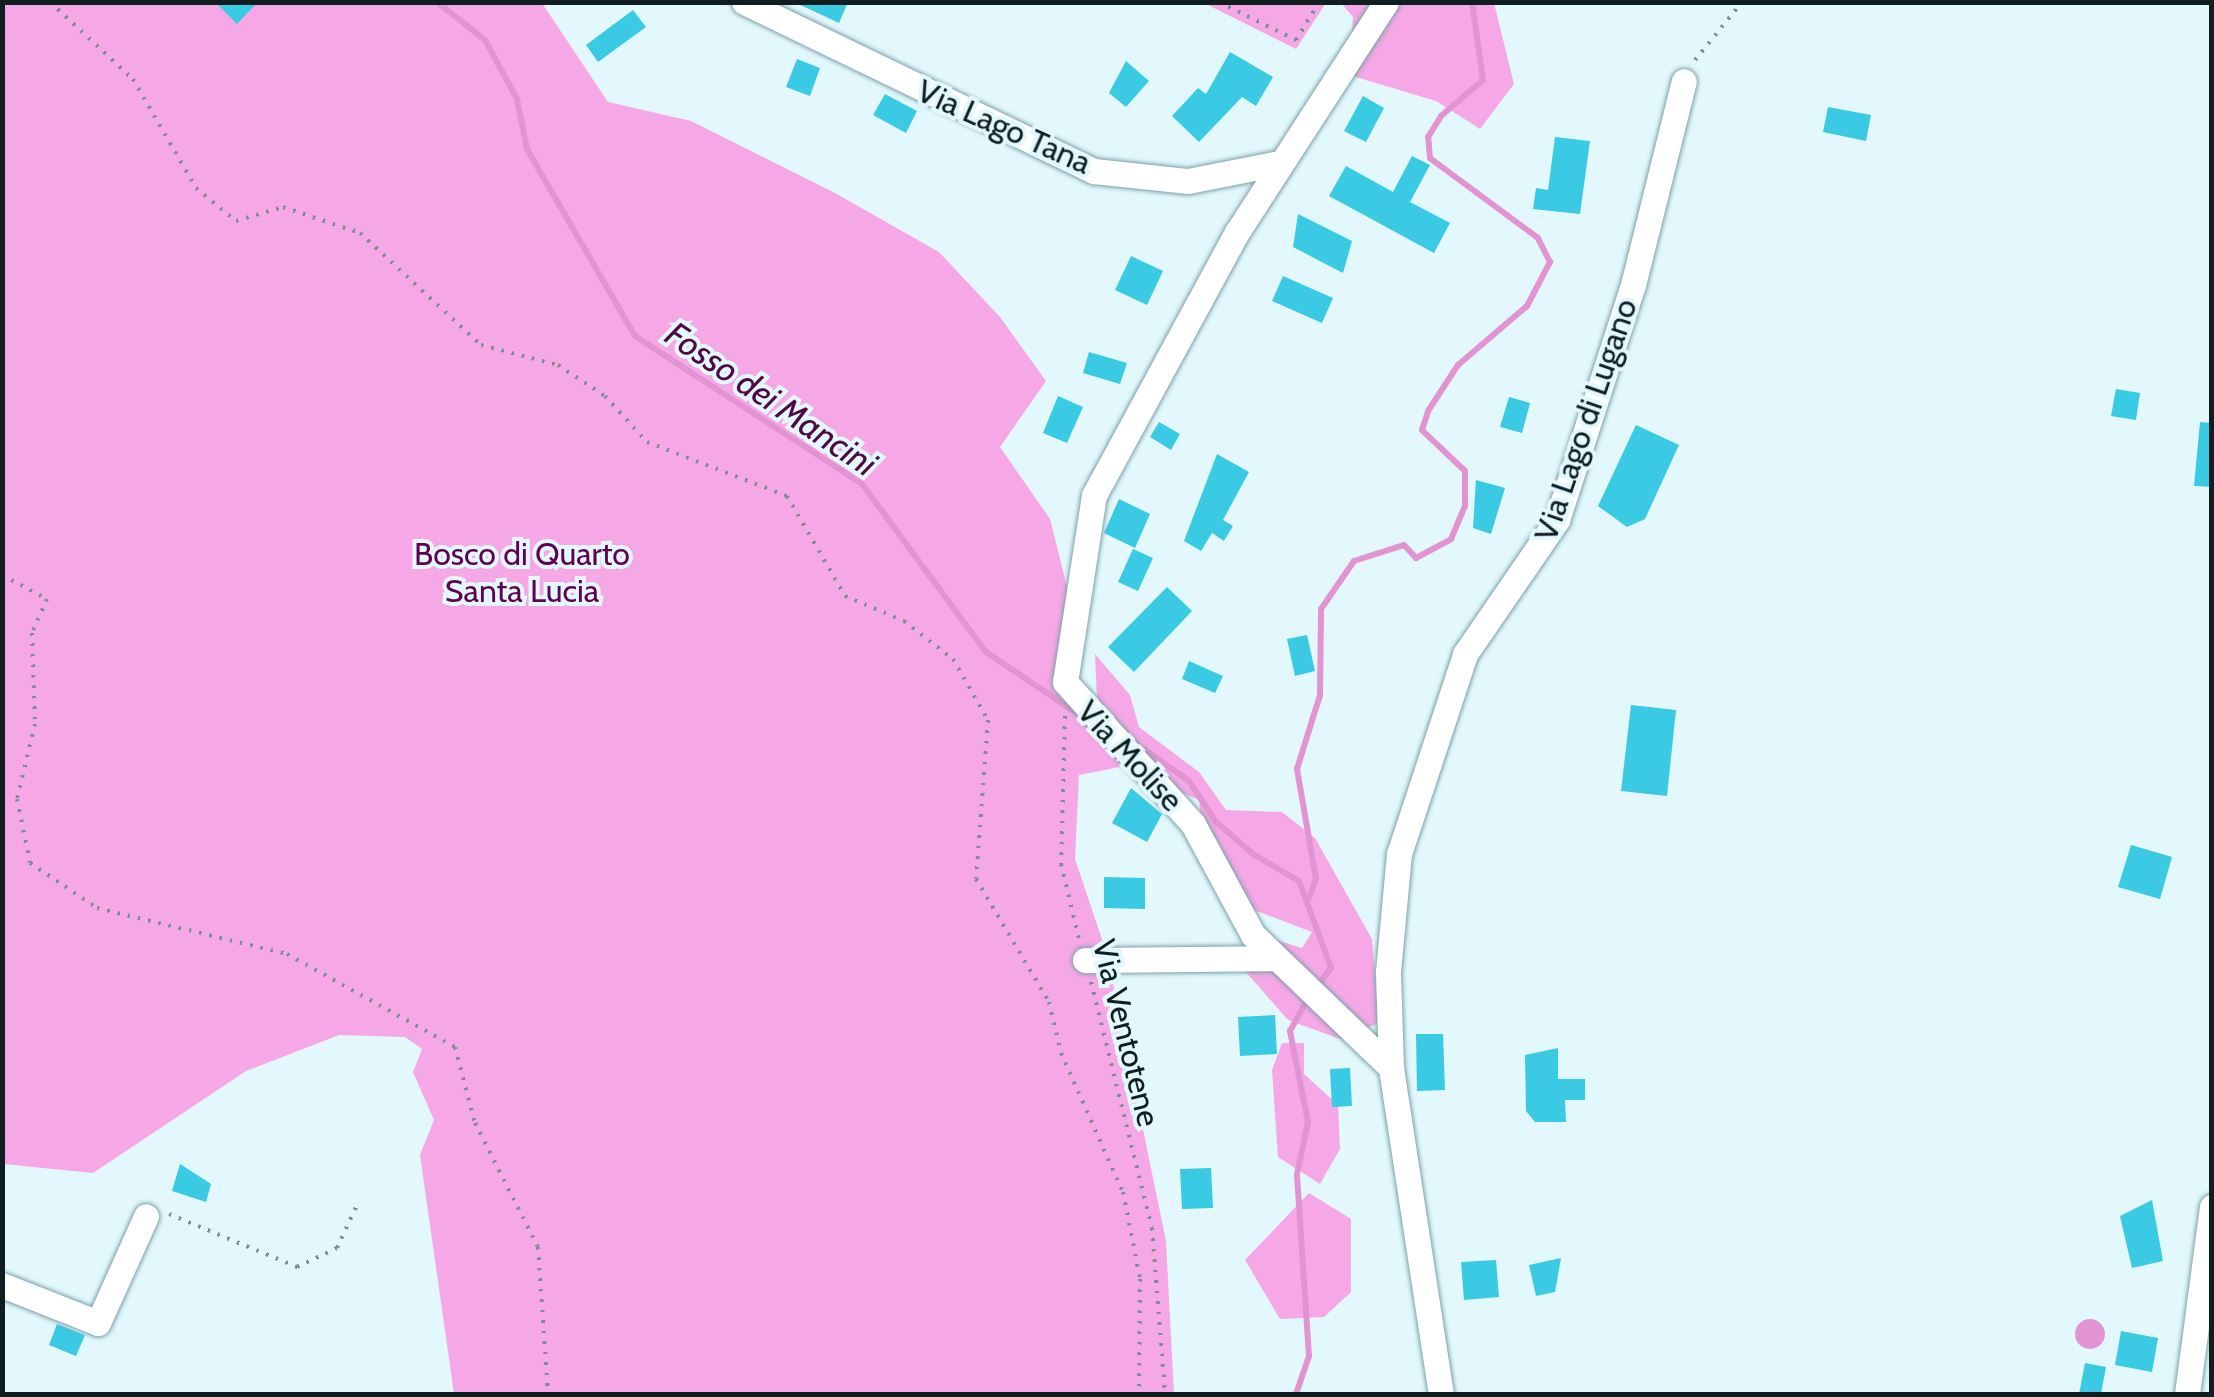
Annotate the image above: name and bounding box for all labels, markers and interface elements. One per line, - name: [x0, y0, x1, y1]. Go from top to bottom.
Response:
- street label: Via Lago Tana: [911, 72, 1097, 182]
- street label: Via Lago di Lugano: [1527, 294, 1645, 546]
- water label: Fosso dei Mancini: [657, 313, 885, 485]
- park label: Bosco di Quarto Santa Lucia: [414, 536, 630, 611]
- street label: Via Molise: [1069, 693, 1191, 819]
- street label: Via Ventotene: [1084, 936, 1168, 1130]

